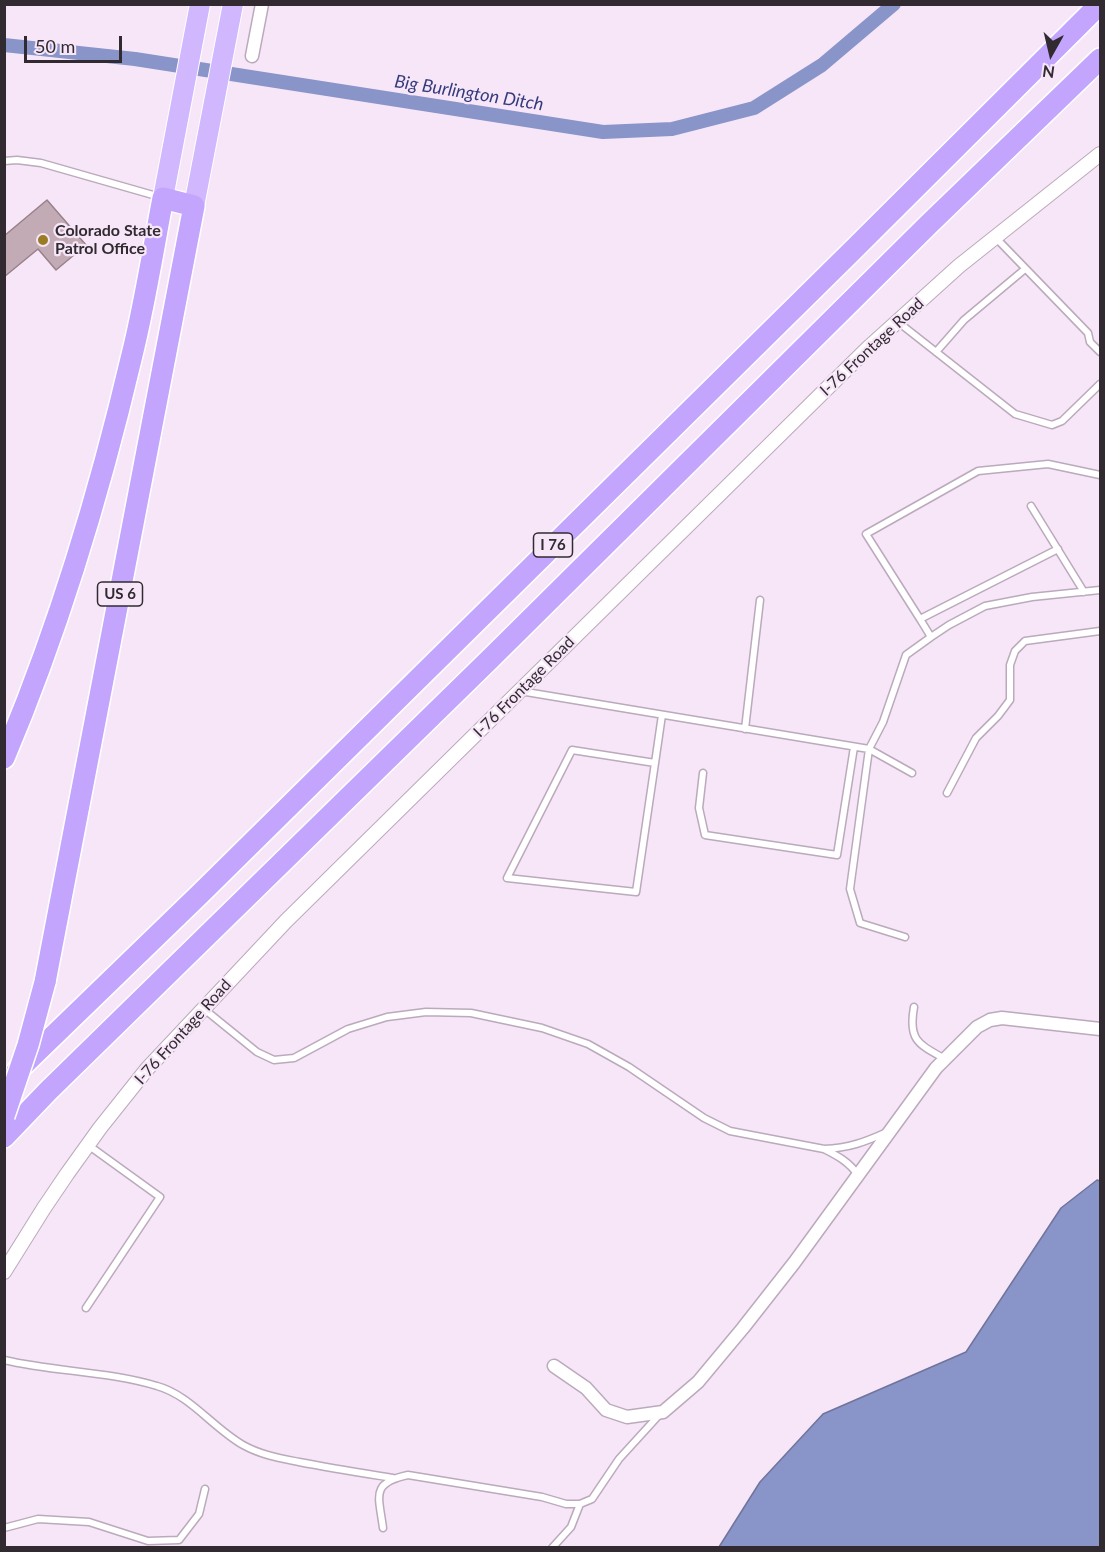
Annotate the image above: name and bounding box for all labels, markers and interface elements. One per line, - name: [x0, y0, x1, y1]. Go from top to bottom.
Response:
- scale bar: [27, 24, 124, 62]
- north arrow: [1021, 24, 1081, 84]
- text: 50 m: [35, 35, 75, 57]
- text: N: [1041, 62, 1056, 83]
- water label: Big Burlington Ditch: [393, 71, 545, 115]
- place label: Colorado State Patrol Office: [55, 221, 161, 259]
- marker: Colorado State Patrol Office: [36, 233, 50, 247]
- street label: I-76 Frontage Road: [816, 294, 928, 400]
- road number: I 76: [534, 533, 572, 557]
- road number: US 6: [98, 582, 142, 606]
- street label: I-76 Frontage Road: [470, 633, 578, 741]
- street label: I-76 Frontage Road: [131, 976, 235, 1088]

